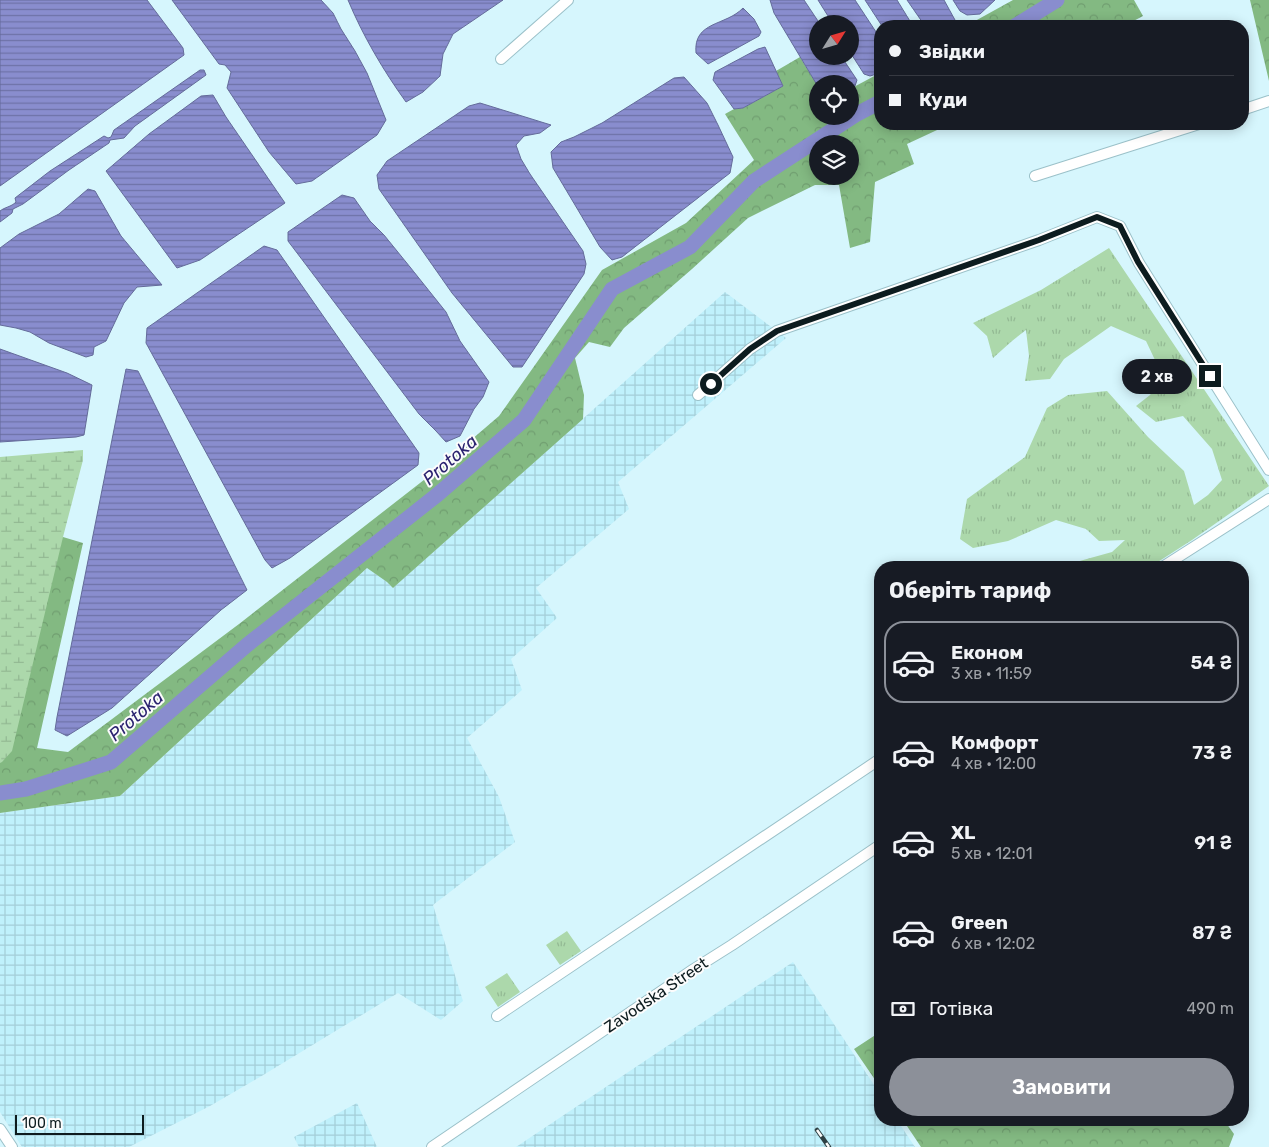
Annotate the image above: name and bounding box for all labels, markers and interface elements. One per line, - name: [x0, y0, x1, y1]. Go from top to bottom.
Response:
- north arrow: [809, 15, 859, 65]
- map controls: [809, 15, 859, 185]
- text: Звідки: [919, 40, 985, 63]
- button: locate: [809, 75, 859, 125]
- text: Куди: [919, 88, 967, 111]
- button: layers: [809, 135, 859, 185]
- callout: 2 хв: [1122, 358, 1192, 394]
- route end: [1199, 365, 1221, 387]
- text: 2 хв: [1141, 367, 1173, 386]
- route start: [700, 373, 722, 395]
- water label: Protoka: [418, 430, 482, 490]
- text: Оберіть тариф: [889, 577, 1051, 604]
- icon: car: [891, 640, 936, 685]
- text: Економ: [951, 641, 1023, 664]
- text: 54 ₴: [1191, 651, 1232, 674]
- text: 3 хв · 11:59: [951, 664, 1032, 683]
- water label: Protoka: [104, 686, 168, 746]
- icon: car: [891, 730, 936, 775]
- text: Комфорт: [951, 731, 1038, 754]
- text: 73 ₴: [1192, 741, 1232, 764]
- text: 4 хв · 12:00: [951, 754, 1036, 773]
- icon: car: [891, 820, 936, 865]
- text: XL: [951, 821, 975, 844]
- text: 91 ₴: [1194, 831, 1232, 854]
- text: 5 хв · 12:01: [951, 844, 1033, 863]
- icon: car: [891, 910, 936, 955]
- text: Green: [951, 911, 1008, 934]
- text: 87 ₴: [1192, 921, 1232, 944]
- text: 6 хв · 12:02: [951, 934, 1035, 953]
- street label: Zavodska Street: [601, 953, 711, 1037]
- icon: cash: [889, 995, 917, 1023]
- text: Готівка: [929, 997, 993, 1020]
- text: 490 m: [1186, 999, 1234, 1018]
- button: Замовити: [889, 1058, 1234, 1116]
- scale bar: [15, 1112, 144, 1135]
- text: 100 m: [22, 1115, 62, 1132]

